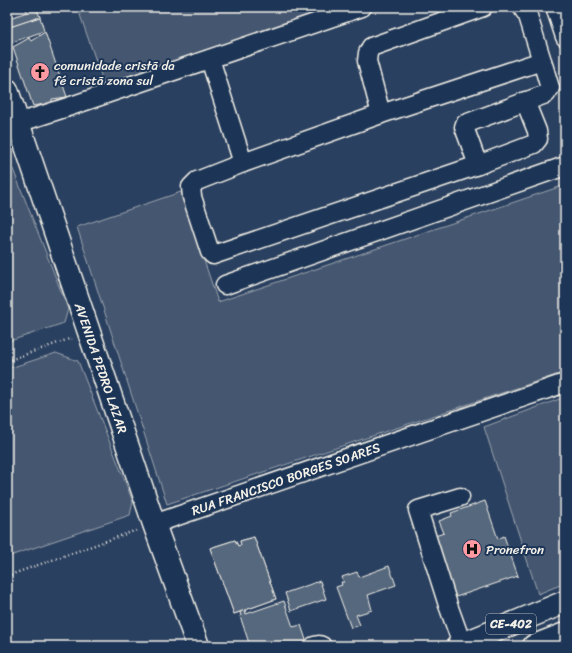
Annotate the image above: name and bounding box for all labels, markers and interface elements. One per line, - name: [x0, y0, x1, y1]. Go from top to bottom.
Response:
- place label: comunidade cristã da fé cristã zona sul: [54, 54, 175, 92]
- church icon: comunidade cristã da fé cristã zona sul: [29, 61, 51, 83]
- street label: AVENIDA PEDRO LAZAR: [68, 299, 134, 437]
- street label: RUA FRANCISCO BORGES SOARES: [188, 436, 384, 522]
- hospital icon: Pronefron: [461, 538, 483, 560]
- place label: Pronefron: [486, 538, 544, 561]
- road number: CE-402: [486, 614, 536, 634]

